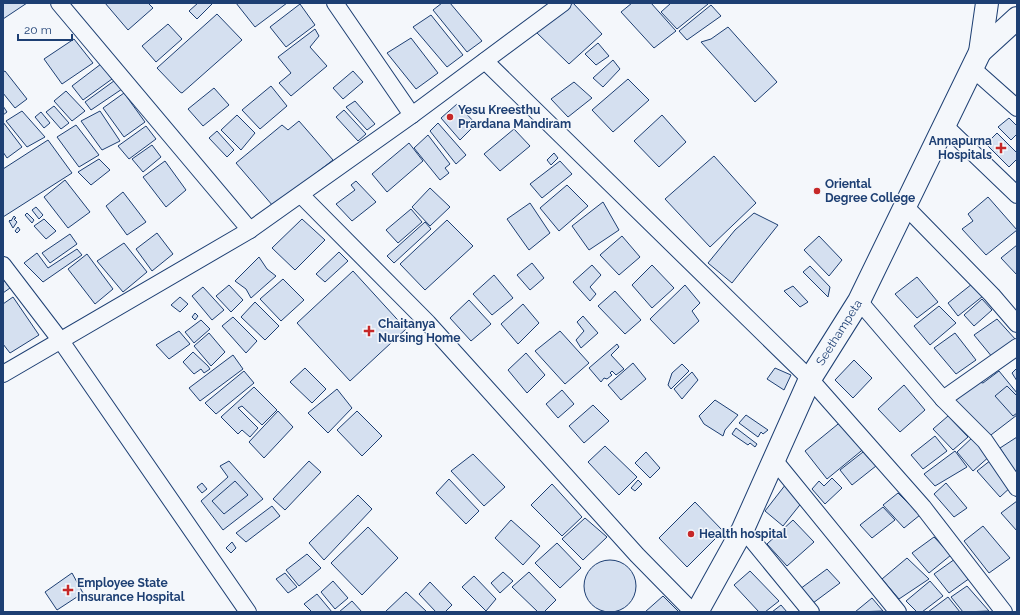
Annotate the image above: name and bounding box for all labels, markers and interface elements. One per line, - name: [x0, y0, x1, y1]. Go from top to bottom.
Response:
- scale bar: [18, 16, 72, 42]
- text: 20 m: [24, 23, 52, 37]
- place label: Yesu Kreesthu Prardana Mandiram: [458, 103, 571, 131]
- marker: Yesu Kreesthu Prardana Mandiram: [445, 112, 455, 122]
- place label: Annapurna Hospitals: [929, 134, 992, 162]
- marker: Annapurna Hospitals: [995, 142, 1007, 154]
- place label: Oriental Degree College: [825, 177, 915, 205]
- marker: Oriental Degree College: [812, 186, 822, 196]
- street label: Seethampeta: [813, 297, 865, 368]
- place label: Chaitanya Nursing Home: [378, 317, 460, 345]
- marker: Chaitanya Nursing Home: [363, 325, 375, 337]
- place label: Health hospital: [699, 527, 787, 541]
- marker: Health hospital: [686, 529, 696, 539]
- place label: Employee State Insurance Hospital: [77, 576, 185, 604]
- marker: Employee State Insurance Hospital: [62, 584, 74, 596]

